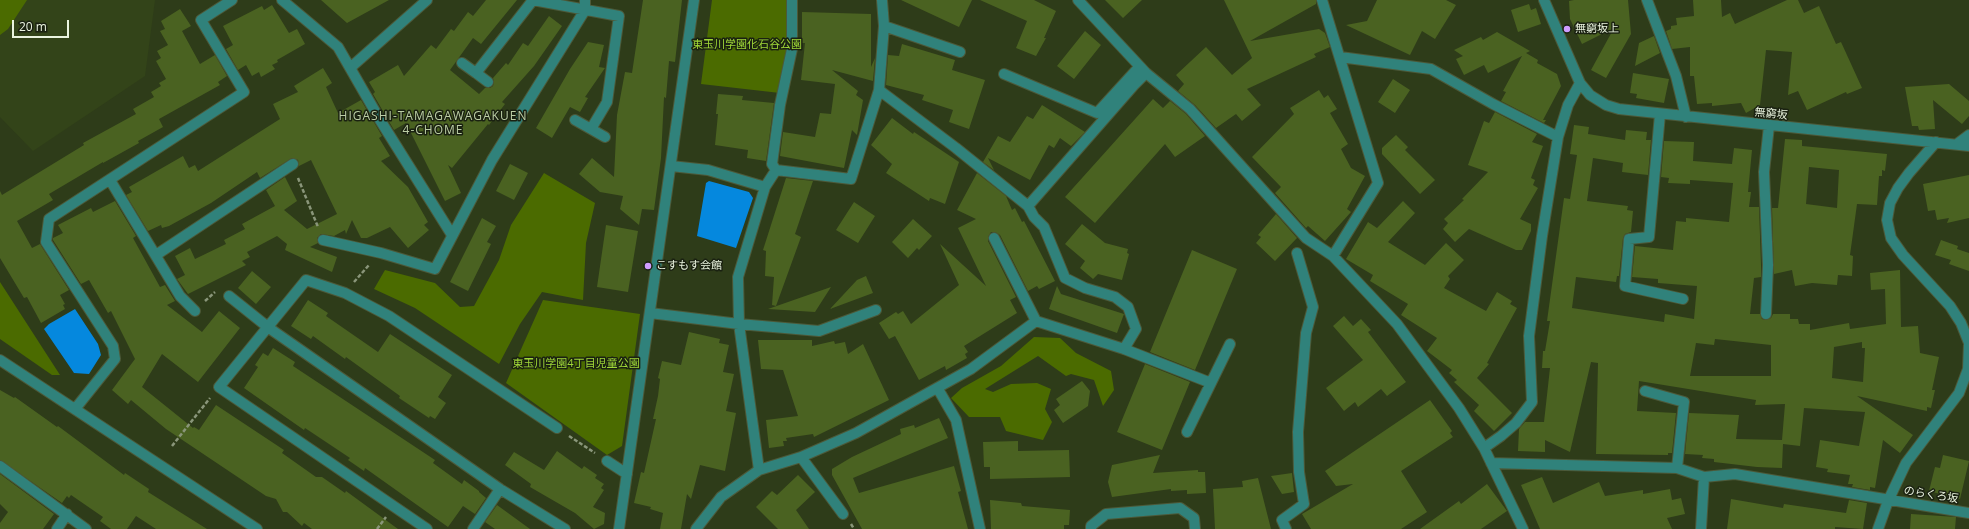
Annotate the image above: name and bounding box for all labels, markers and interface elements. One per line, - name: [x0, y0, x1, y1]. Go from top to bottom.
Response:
- scale bar: [14, 12, 71, 38]
- text: 20 m: [19, 18, 47, 35]
- place label: 無窮坂上: [1575, 22, 1619, 36]
- marker: 無窮坂上: [1562, 24, 1572, 34]
- park label: 東玉川学園化石谷公園: [692, 38, 802, 52]
- street label: 無窮坂: [1754, 106, 1788, 122]
- district label: HIGASHI-TAMAGAWAGAKUEN 4-CHOME: [339, 110, 527, 138]
- place label: こすもす会館: [656, 259, 722, 273]
- marker: こすもす会館: [643, 261, 653, 271]
- park label: 東玉川学園4丁目児童公園: [512, 357, 640, 371]
- street label: のらくろ坂: [1903, 484, 1959, 506]

